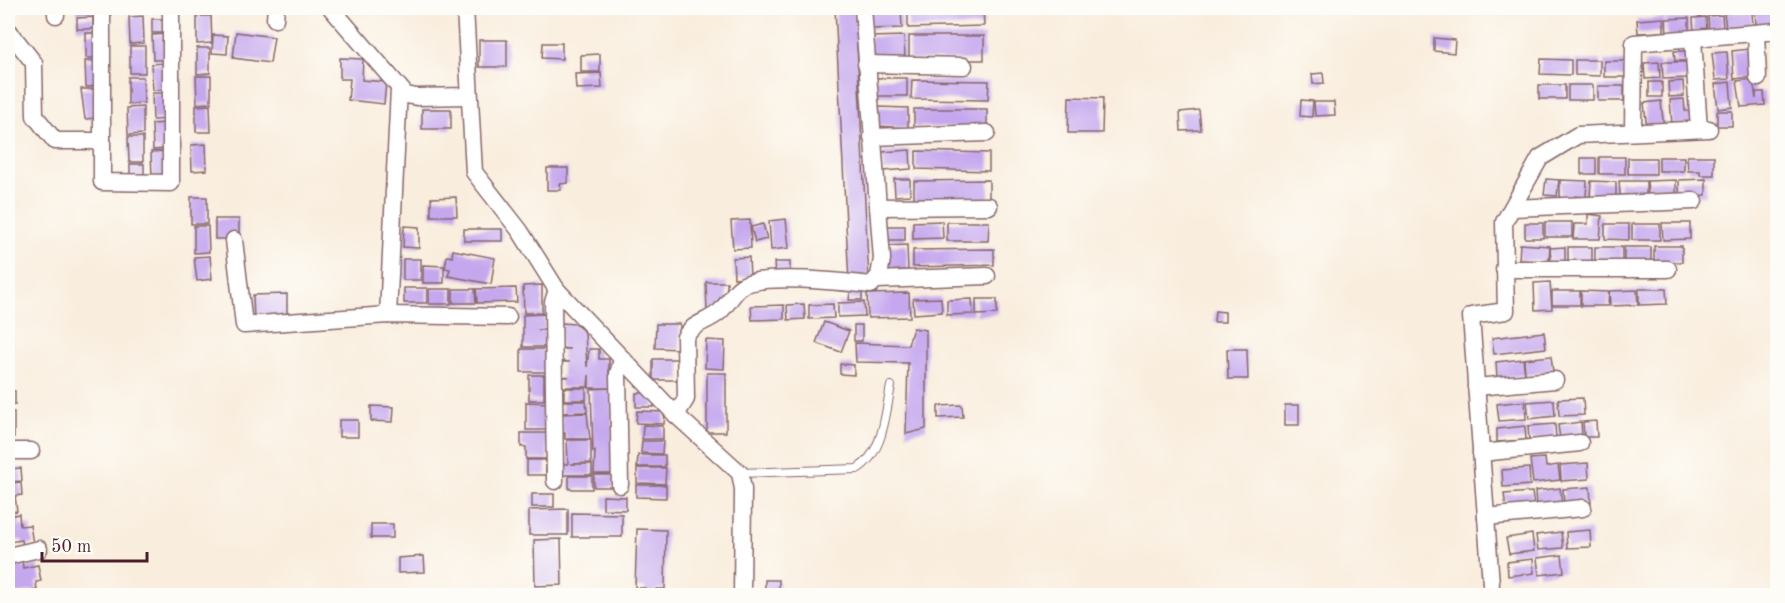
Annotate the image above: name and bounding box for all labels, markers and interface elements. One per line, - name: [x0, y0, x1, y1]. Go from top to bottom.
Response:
- scale bar: [42, 525, 147, 563]
- text: 50 m: [51, 538, 91, 556]

